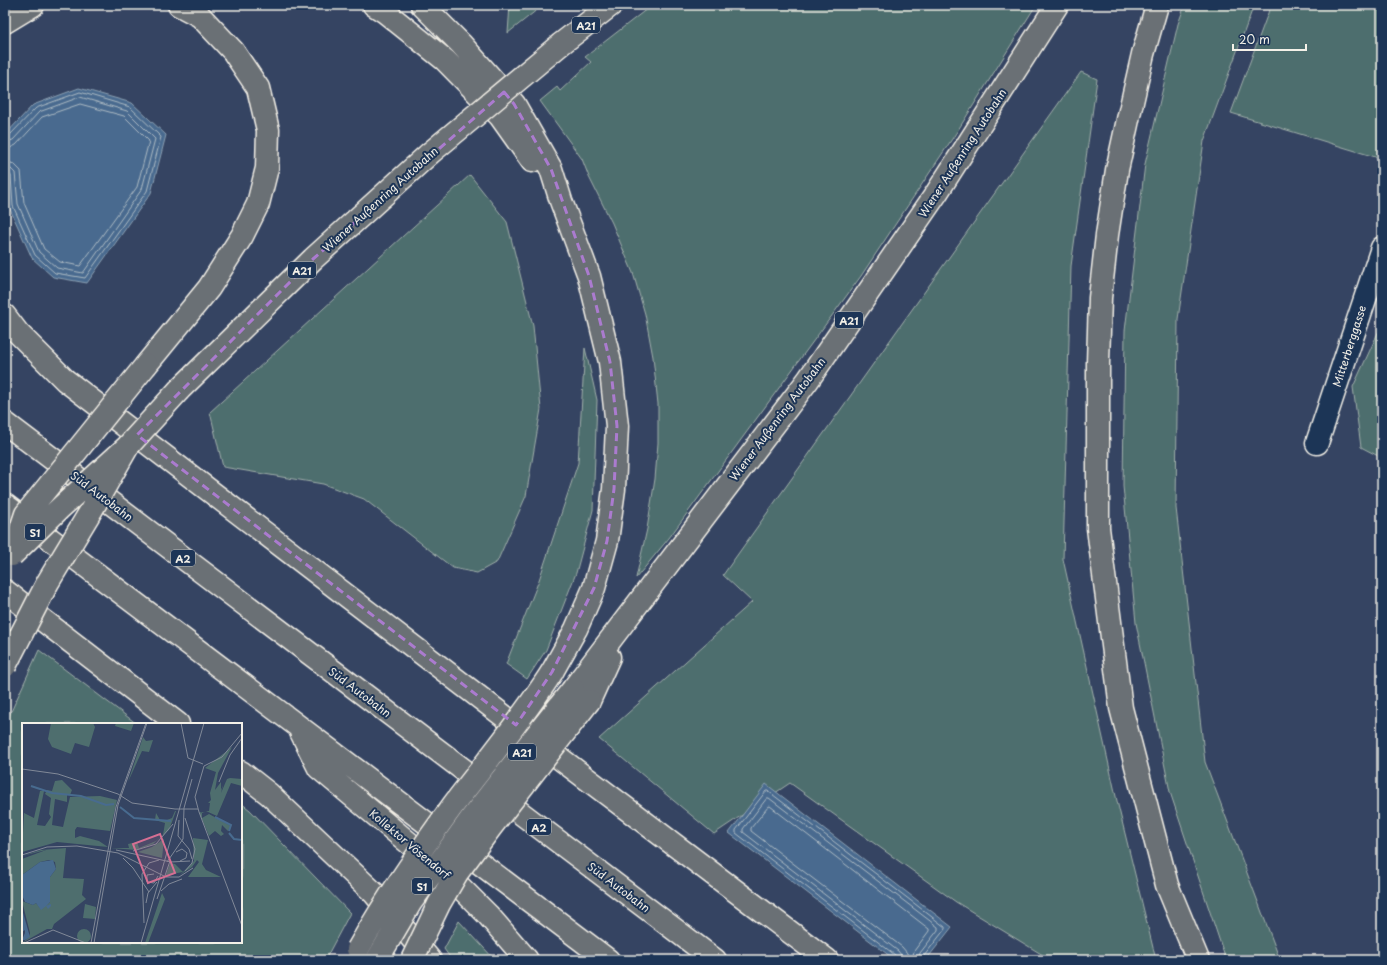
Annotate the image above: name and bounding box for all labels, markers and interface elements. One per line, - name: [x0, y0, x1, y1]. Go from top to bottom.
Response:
- road number: A21: [572, 17, 600, 33]
- scale bar: [1233, 26, 1306, 52]
- text: 20 m: [1239, 30, 1270, 48]
- street label: Wiener Außenring Autobahn: [914, 85, 1010, 221]
- street label: Wiener Außenring Autobahn: [318, 142, 442, 256]
- road number: A21: [288, 262, 316, 278]
- street label: Mitterberggasse: [1328, 303, 1370, 389]
- road number: A21: [835, 312, 863, 328]
- street label: Wiener Außenring Autobahn: [725, 354, 829, 484]
- street label: Süd Autobahn: [67, 467, 137, 525]
- road number: S1: [25, 524, 45, 540]
- road number: A2: [171, 550, 195, 566]
- street label: Süd Autobahn: [325, 663, 395, 721]
- inset map: [22, 723, 242, 943]
- road number: A21: [508, 744, 536, 760]
- street label: Kollektor Vösendorf: [366, 805, 455, 883]
- road number: A2: [527, 819, 551, 835]
- street label: Süd Autobahn: [584, 858, 654, 916]
- road number: S1: [412, 878, 432, 894]

